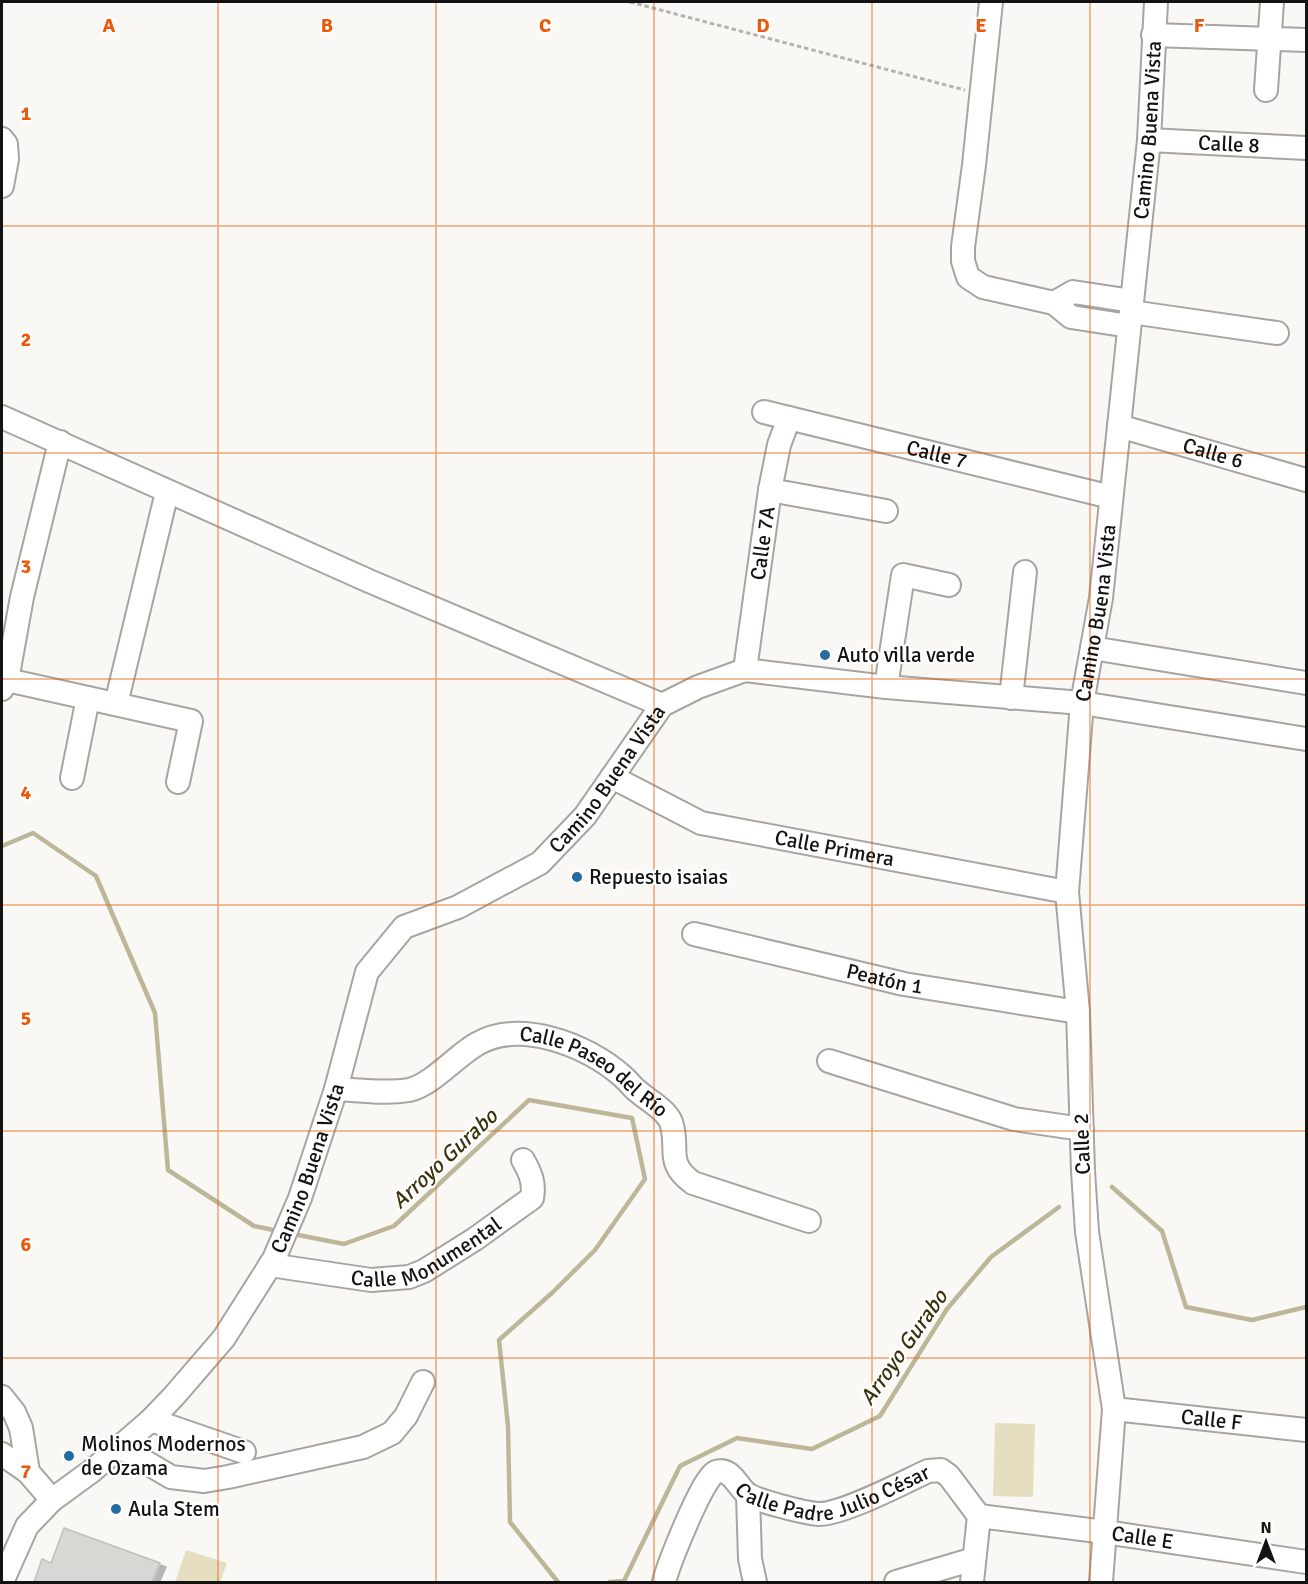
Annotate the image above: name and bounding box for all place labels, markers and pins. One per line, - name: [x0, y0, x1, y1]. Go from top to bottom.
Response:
- place label: Auto villa verde: [837, 642, 975, 668]
- marker: Auto villa verde: [818, 648, 832, 662]
- place label: Repuesto isaias: [589, 864, 728, 890]
- marker: Repuesto isaias: [570, 870, 584, 884]
- place label: Molinos Modernos de Ozama: [81, 1431, 246, 1481]
- marker: Molinos Modernos de Ozama: [62, 1449, 76, 1463]
- place label: Aula Stem: [128, 1496, 220, 1522]
- marker: Aula Stem: [109, 1502, 123, 1516]

